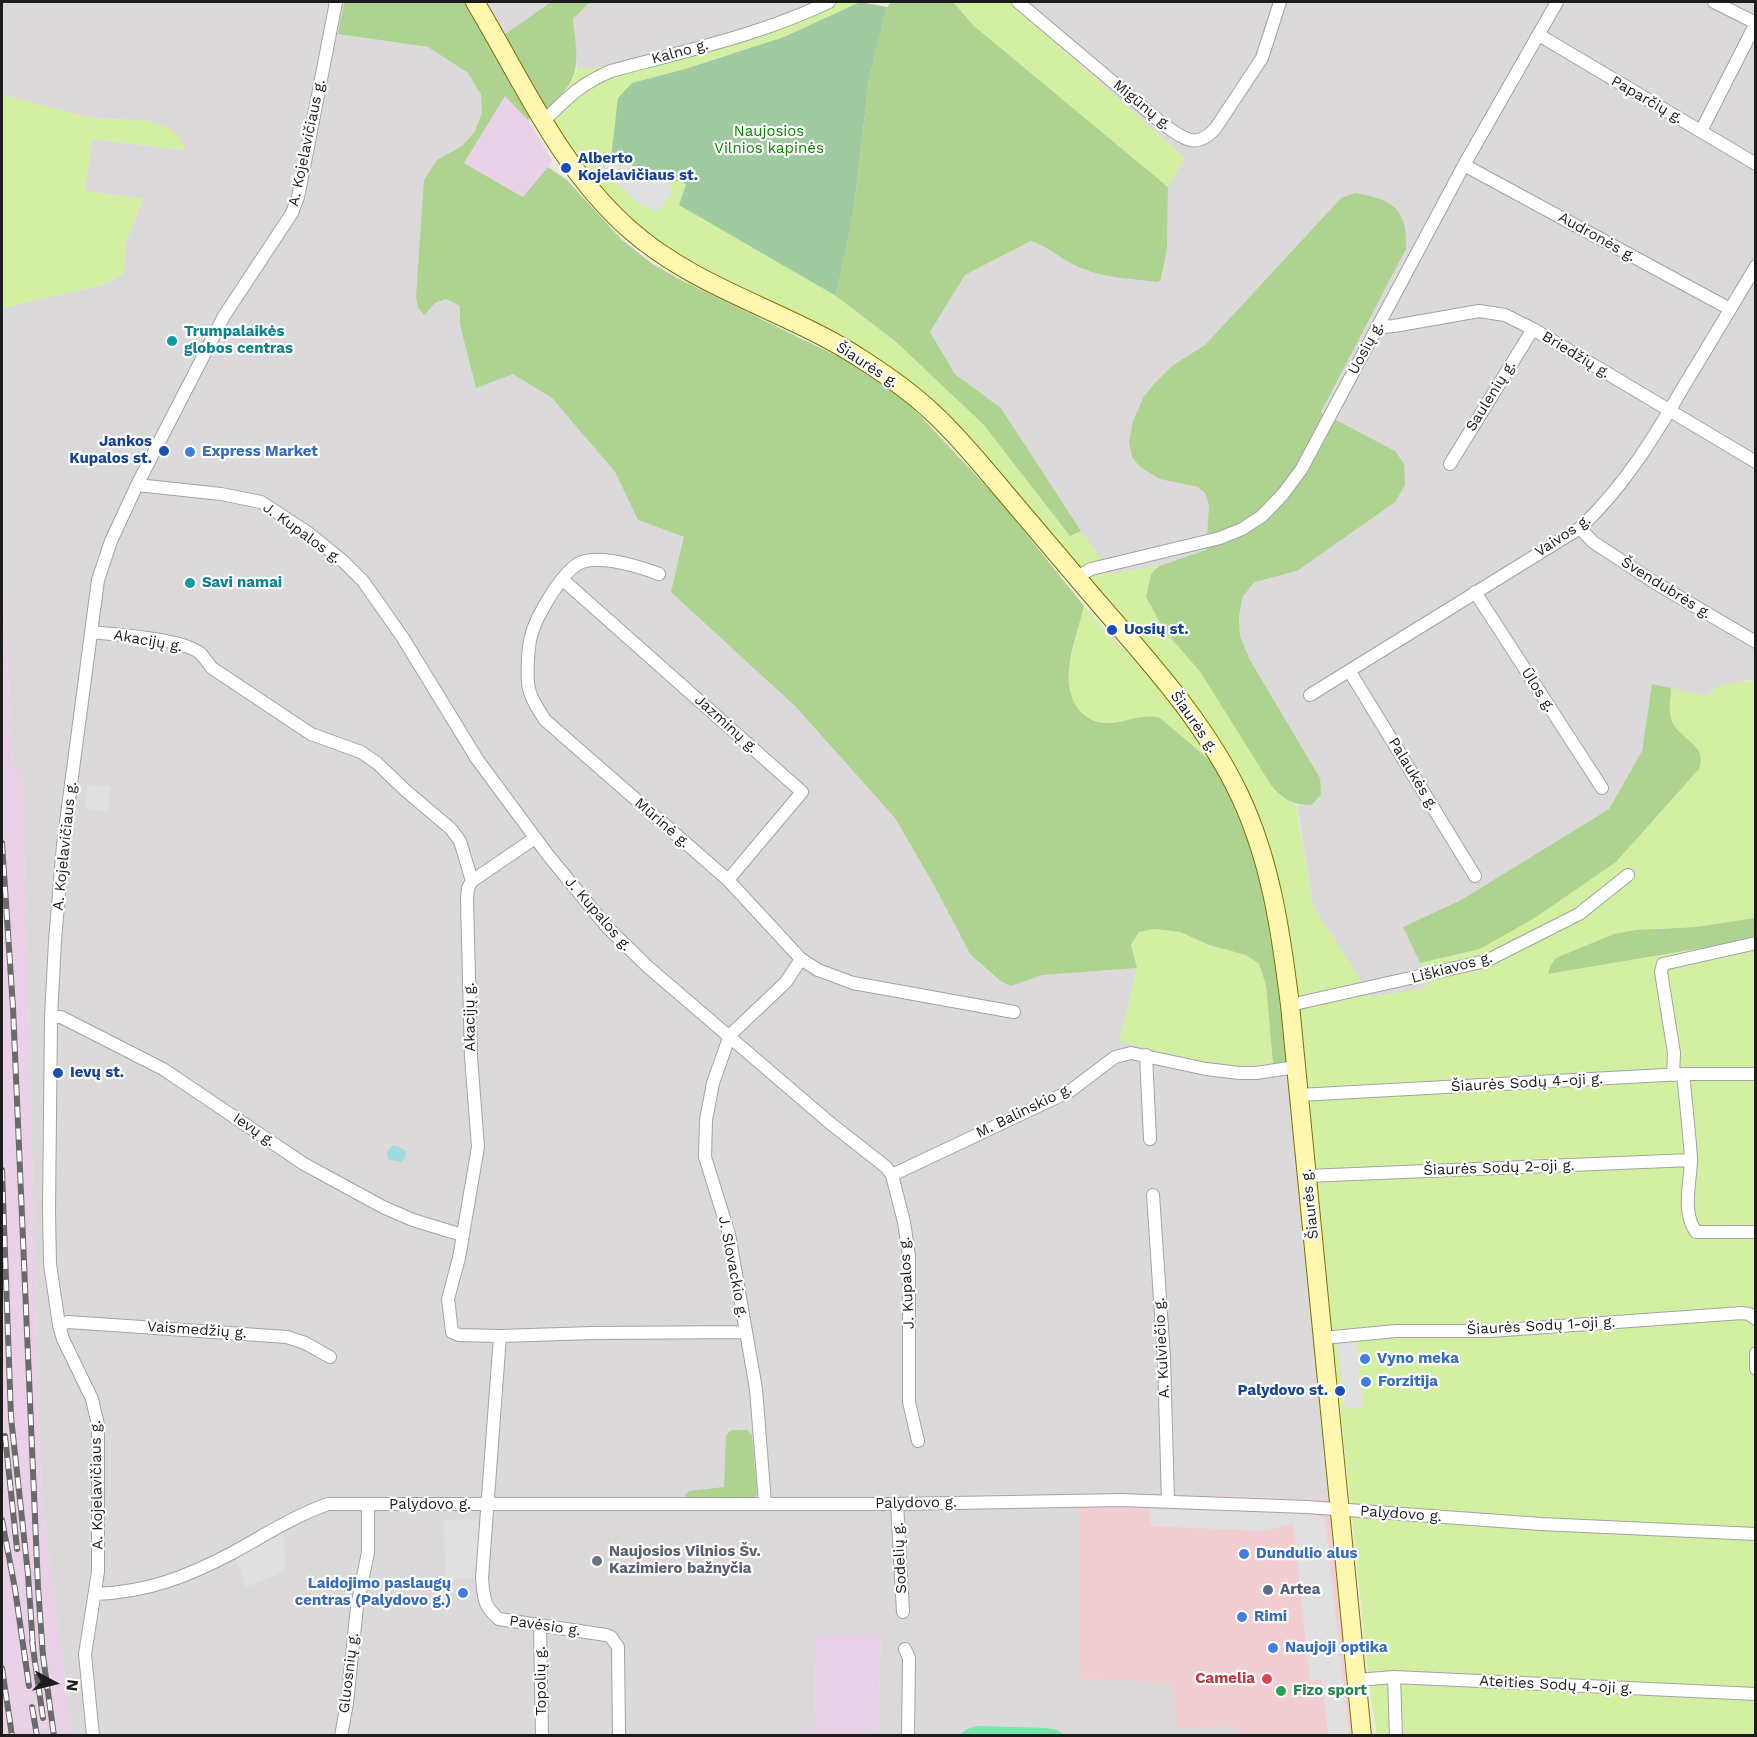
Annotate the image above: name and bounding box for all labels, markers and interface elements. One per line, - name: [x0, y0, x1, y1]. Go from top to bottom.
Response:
- street label: Kalno g.: [650, 36, 710, 68]
- street label: Paparčių g.: [1608, 72, 1686, 128]
- street label: Migūnų g.: [1109, 76, 1175, 134]
- street label: A. Kojelavičiaus g.: [285, 78, 329, 208]
- park label: Naujosios Vilnios kapinės: [714, 123, 824, 158]
- place label: Alberto Kojelavičiaus st.: [578, 150, 698, 185]
- marker: Alberto Kojelavičiaus st.: [559, 161, 573, 175]
- street label: Audronės g.: [1555, 208, 1639, 266]
- street label: Uosių g.: [1345, 318, 1387, 378]
- place label: Trumpalaikės globos centras: [184, 323, 293, 358]
- street label: Briedžių g.: [1539, 328, 1613, 382]
- marker: Trumpalaikės globos centras: [165, 334, 179, 348]
- street label: Šiaurės g.: [832, 338, 902, 392]
- street label: Saulenių g.: [1462, 357, 1520, 435]
- place label: Jankos Kupalos st.: [69, 433, 152, 468]
- place label: Express Market: [202, 443, 318, 461]
- marker: Jankos Kupalos st.: [157, 444, 171, 458]
- marker: Express Market: [183, 445, 197, 459]
- street label: J. Kupalos g.: [259, 499, 345, 567]
- street label: Vaivos g.: [1532, 511, 1594, 561]
- street label: Švendubrės g.: [1618, 553, 1714, 623]
- place label: Savi namai: [202, 574, 282, 592]
- marker: Savi namai: [183, 576, 197, 590]
- place label: Uosių st.: [1124, 621, 1189, 639]
- marker: Uosių st.: [1105, 623, 1119, 637]
- street label: Akacijų g.: [112, 626, 184, 656]
- street label: Ūlos g.: [1517, 665, 1559, 715]
- street label: Šiaurės g.: [1166, 688, 1222, 756]
- street label: Jazminų g.: [691, 691, 761, 757]
- street label: Palaukės g.: [1384, 734, 1442, 814]
- street label: A. Kojelavičiaus g.: [49, 781, 81, 911]
- street label: Mūrinė g.: [631, 794, 693, 852]
- street label: J. Kupalos g.: [561, 873, 635, 955]
- street label: Liškiavos g.: [1409, 949, 1495, 987]
- street label: Akacijų g.: [460, 982, 480, 1052]
- place label: Ievų st.: [70, 1064, 124, 1082]
- marker: Ievų st.: [51, 1066, 65, 1080]
- street label: Šiaurės Sodų 4-oji g.: [1451, 1070, 1603, 1096]
- street label: M. Balinskio g.: [973, 1080, 1075, 1142]
- street label: Ievų g.: [230, 1109, 278, 1151]
- street label: Šiaurės Sodų 2-oji g.: [1423, 1156, 1575, 1180]
- street label: Šiaurės g.: [1297, 1168, 1323, 1240]
- street label: J. Slovackio g.: [714, 1214, 752, 1320]
- street label: J. Kupalos g.: [896, 1236, 918, 1330]
- street label: A. Kulviečio g.: [1150, 1297, 1174, 1399]
- street label: Šiaurės Sodų 1-oji g.: [1466, 1313, 1616, 1339]
- street label: Vaismedžių g.: [147, 1318, 247, 1342]
- place label: Vyno meka: [1377, 1350, 1459, 1368]
- marker: Vyno meka: [1358, 1352, 1372, 1366]
- place label: Forzitija: [1378, 1373, 1438, 1391]
- marker: Forzitija: [1359, 1375, 1373, 1389]
- place label: Palydovo st.: [1238, 1382, 1328, 1400]
- marker: Palydovo st.: [1333, 1384, 1347, 1398]
- street label: A. Kojelavičiaus g.: [87, 1420, 107, 1550]
- street label: Palydovo g.: [875, 1493, 957, 1513]
- street label: Palydovo g.: [389, 1496, 471, 1514]
- street label: Palydovo g.: [1360, 1502, 1442, 1526]
- street label: Sodelių g.: [889, 1522, 911, 1594]
- place label: Naujosios Vilnios Šv. Kazimiero bažnyčia: [609, 1543, 761, 1578]
- place label: Dundulio alus: [1256, 1545, 1357, 1563]
- marker: Dundulio alus: [1237, 1547, 1251, 1561]
- marker: Naujosios Vilnios Šv. Kazimiero bažnyčia: [590, 1554, 604, 1568]
- place label: Laidojimo paslaugų centras (Palydovo g.): [295, 1575, 451, 1610]
- place label: Artea: [1280, 1581, 1320, 1599]
- marker: Artea: [1261, 1583, 1275, 1597]
- marker: Laidojimo paslaugų centras (Palydovo g.): [456, 1586, 470, 1600]
- place label: Rimi: [1254, 1608, 1287, 1626]
- marker: Rimi: [1235, 1610, 1249, 1624]
- street label: Pavėsio g.: [508, 1612, 582, 1640]
- street label: Gluosnių g.: [335, 1632, 363, 1714]
- place label: Naujoji optika: [1285, 1639, 1388, 1657]
- marker: Naujoji optika: [1266, 1641, 1280, 1655]
- street label: Topolių g.: [531, 1646, 551, 1716]
- north arrow: [24, 1653, 84, 1713]
- place label: Camelia: [1195, 1670, 1255, 1688]
- marker: Camelia: [1260, 1672, 1274, 1686]
- street label: Ateities Sodų 4-oji g.: [1479, 1672, 1633, 1698]
- text: N: [62, 1678, 83, 1692]
- place label: Fizo sport: [1293, 1682, 1367, 1700]
- marker: Fizo sport: [1274, 1684, 1288, 1698]

